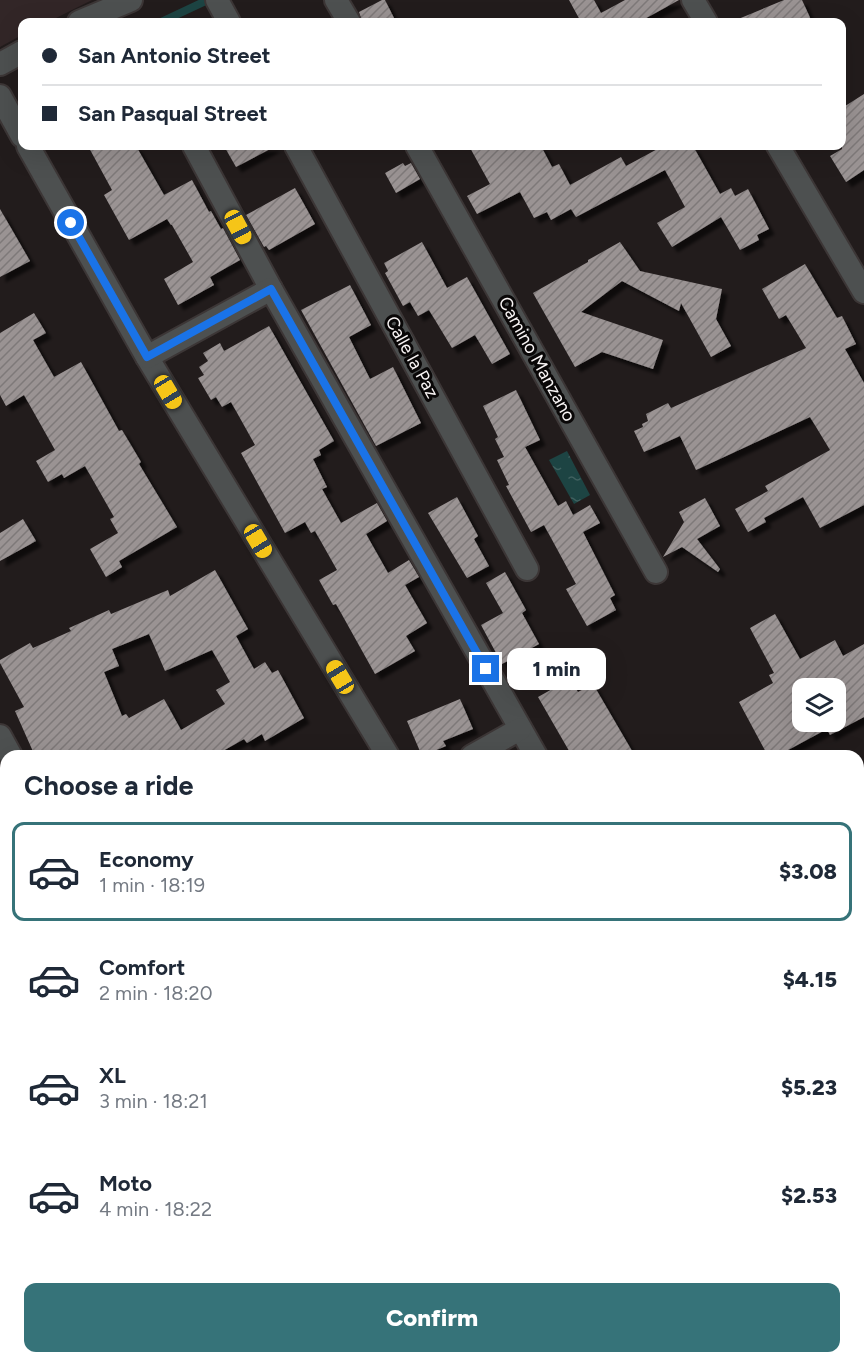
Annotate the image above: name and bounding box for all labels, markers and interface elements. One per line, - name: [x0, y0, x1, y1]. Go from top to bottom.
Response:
- text: San Antonio Street: [78, 42, 270, 69]
- text: San Pasqual Street: [78, 100, 268, 127]
- car: [222, 207, 254, 247]
- route start: [57, 209, 84, 236]
- street label: Camino Manzano: [494, 293, 580, 425]
- street label: Calle la Paz: [381, 312, 444, 402]
- car: [151, 372, 185, 412]
- car: [241, 521, 275, 561]
- callout: 1 min: [507, 648, 606, 690]
- route end: [472, 655, 499, 682]
- car: [323, 657, 357, 697]
- text: 1 min: [533, 657, 580, 681]
- map controls: [792, 678, 846, 732]
- button: layers: [792, 678, 846, 732]
- text: Choose a ride: [24, 769, 193, 802]
- icon: car: [27, 845, 81, 899]
- text: Economy: [99, 846, 194, 873]
- text: $3.08: [779, 858, 837, 885]
- text: 1 min · 18:19: [99, 873, 205, 897]
- icon: car: [27, 953, 81, 1007]
- text: Comfort: [99, 954, 185, 981]
- text: $4.15: [783, 966, 837, 993]
- text: 2 min · 18:20: [99, 981, 213, 1005]
- icon: car: [27, 1061, 81, 1115]
- text: XL: [99, 1062, 126, 1089]
- text: $5.23: [781, 1074, 837, 1101]
- text: 3 min · 18:21: [99, 1089, 208, 1113]
- icon: car: [27, 1169, 81, 1223]
- text: Moto: [99, 1170, 152, 1197]
- text: $2.53: [781, 1182, 837, 1209]
- text: 4 min · 18:22: [99, 1197, 212, 1221]
- button: Confirm: [24, 1283, 840, 1352]

